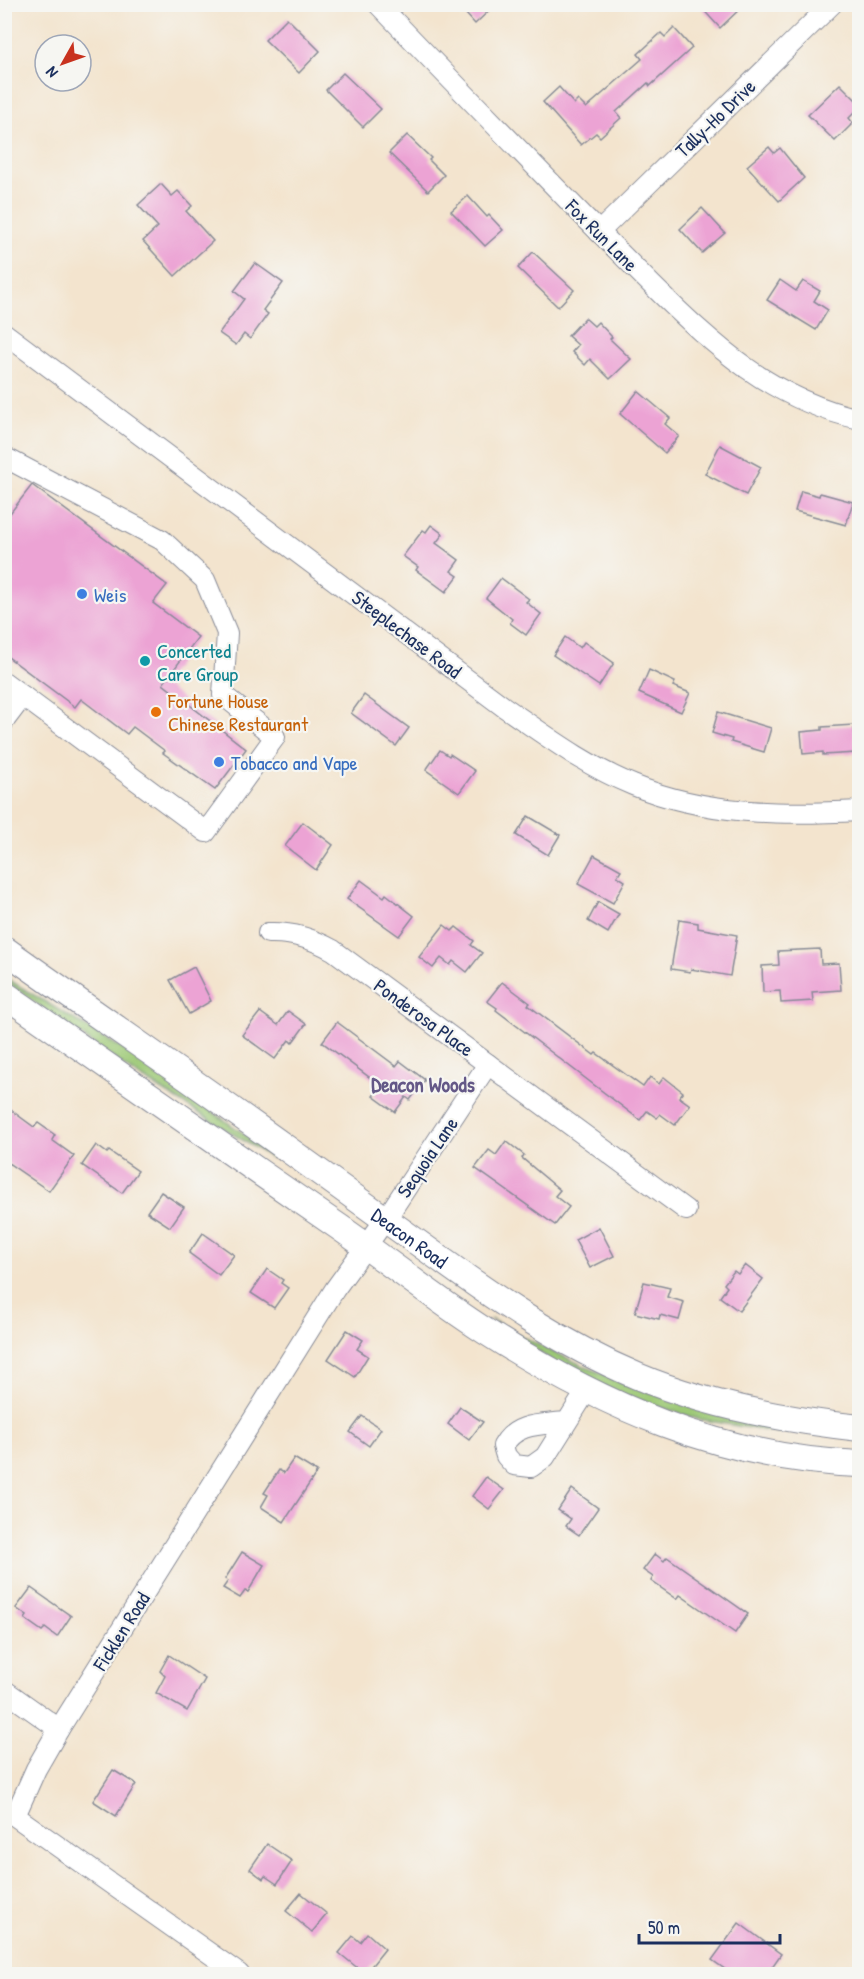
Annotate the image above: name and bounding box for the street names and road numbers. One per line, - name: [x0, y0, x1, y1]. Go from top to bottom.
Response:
- street label: Tally-Ho Drive: [669, 73, 761, 163]
- street label: Fox Run Lane: [559, 192, 644, 277]
- street label: Steeplechase Road: [347, 584, 468, 684]
- street label: Ponderosa Place: [369, 972, 479, 1062]
- street label: Sequoia Lane: [390, 1111, 464, 1203]
- street label: Deacon Road: [366, 1201, 454, 1274]
- street label: Ficklen Road: [86, 1586, 156, 1676]

